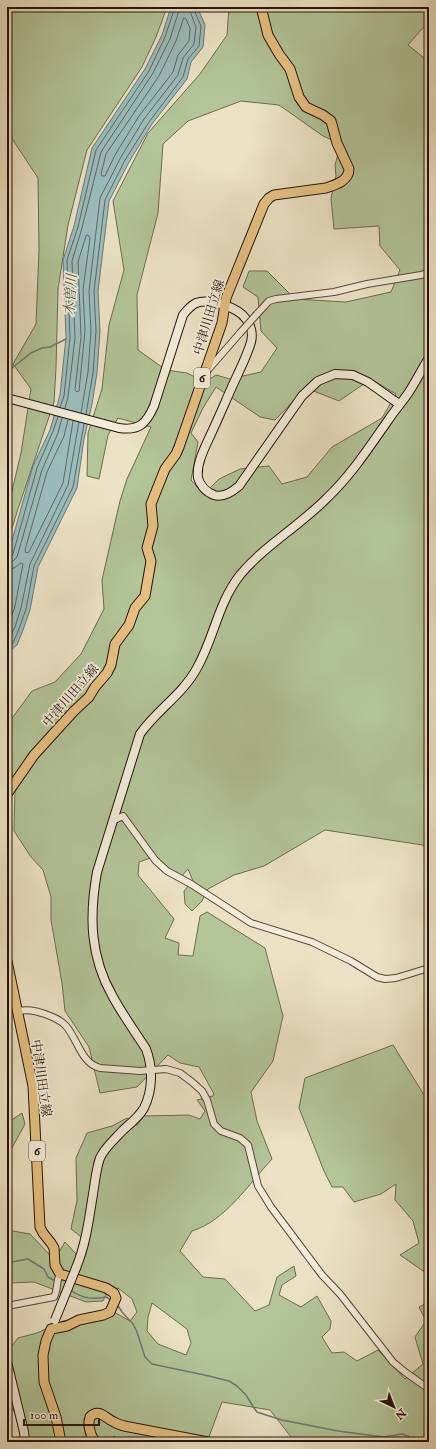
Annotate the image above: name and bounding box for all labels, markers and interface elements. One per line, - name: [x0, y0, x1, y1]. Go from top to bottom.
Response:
- water label: 木曽川: [61, 271, 81, 317]
- street label: 中津川田立線: [190, 278, 228, 357]
- road number: 6: [194, 368, 210, 388]
- street label: 中津川田立線: [39, 661, 102, 730]
- street label: 中津川田立線: [28, 1038, 54, 1118]
- road number: 6: [29, 1141, 45, 1161]
- north arrow: [374, 1387, 414, 1427]
- scale bar: [24, 1401, 99, 1427]
- text: N: [392, 1405, 409, 1423]
- text: 100 m: [30, 1408, 59, 1423]

